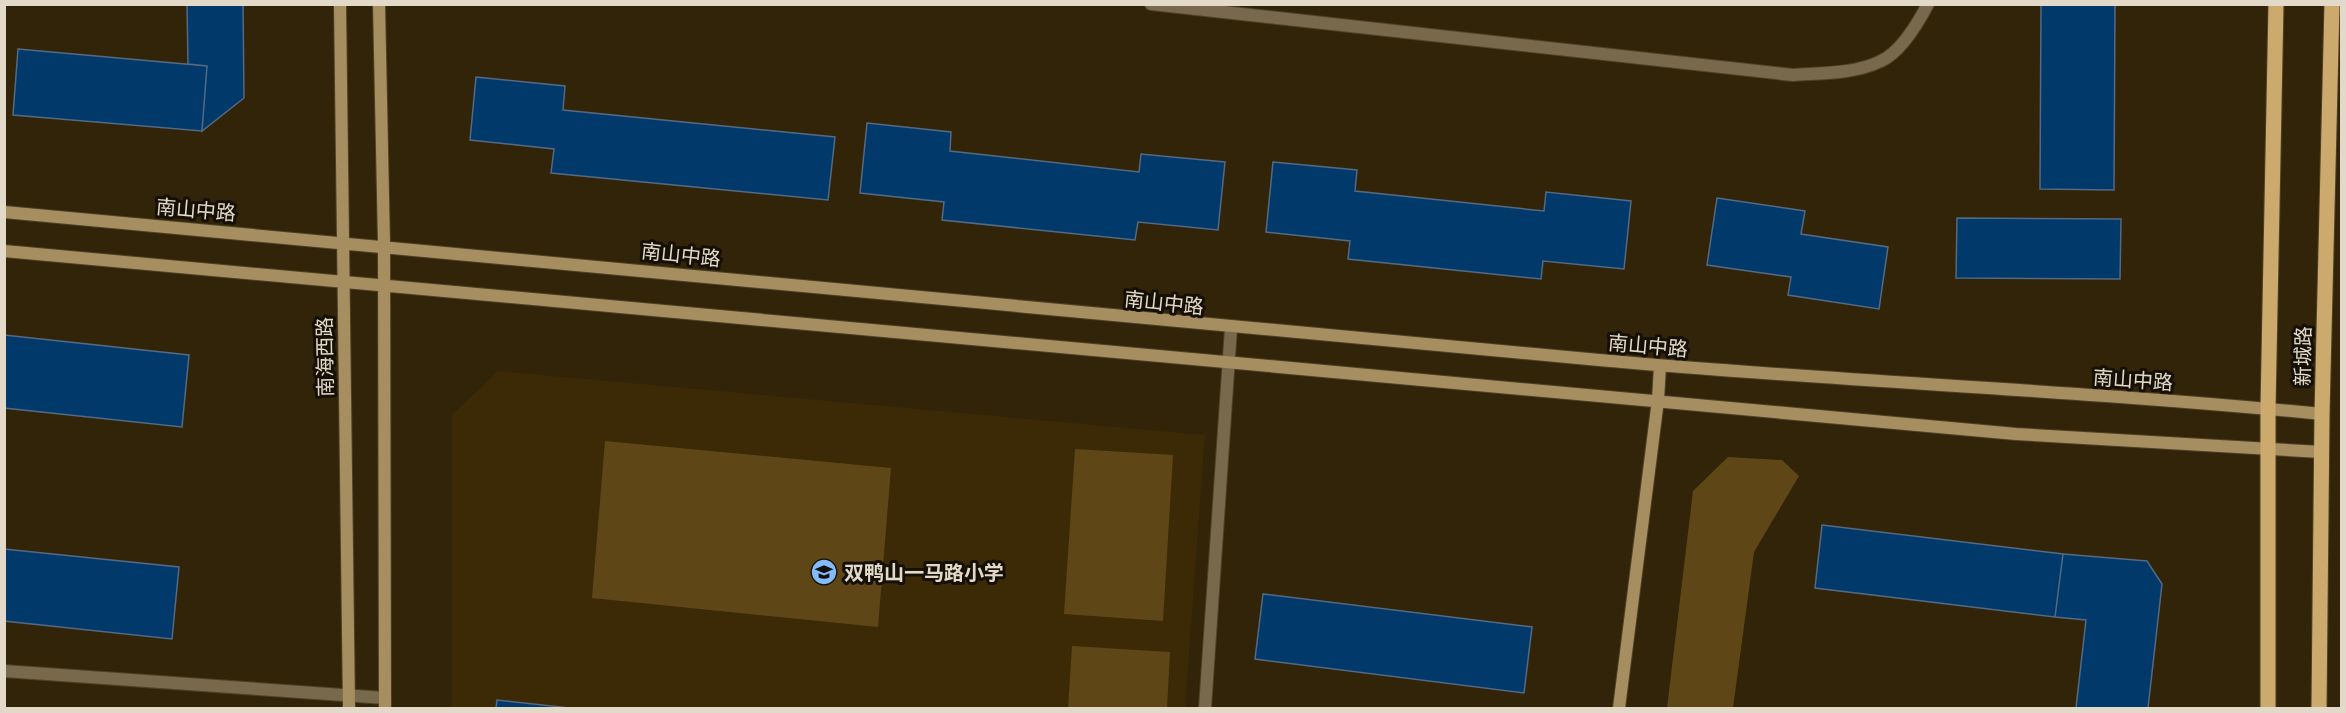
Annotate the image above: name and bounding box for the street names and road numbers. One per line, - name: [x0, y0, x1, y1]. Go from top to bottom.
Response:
- street label: 南山中路: [155, 194, 237, 224]
- street label: 南山中路: [640, 238, 722, 270]
- street label: 南山中路: [1123, 286, 1205, 318]
- street label: 南海西路: [311, 317, 337, 397]
- street label: 新城路: [2289, 326, 2315, 386]
- street label: 南山中路: [1607, 330, 1689, 360]
- street label: 南山中路: [2092, 364, 2174, 394]

